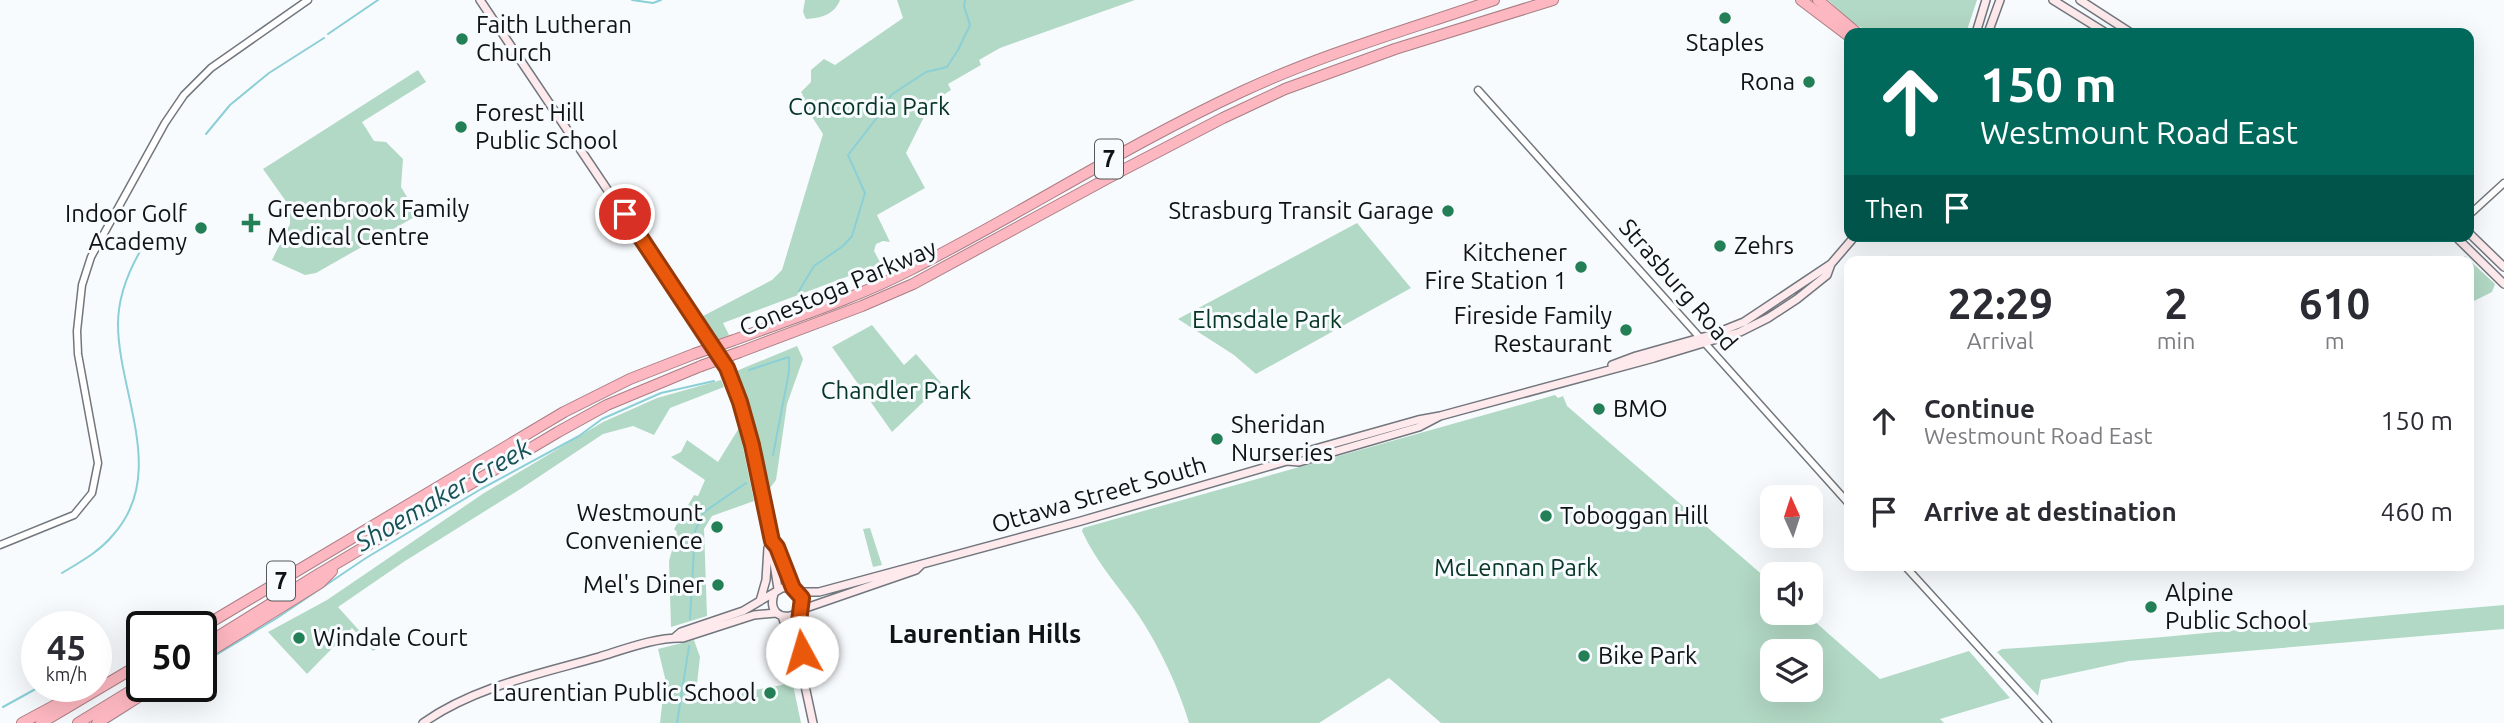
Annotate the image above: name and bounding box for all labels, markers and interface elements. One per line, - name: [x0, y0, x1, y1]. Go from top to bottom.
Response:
- marker: Staples: [1717, 10, 1733, 26]
- place label: Faith Lutheran Church: [476, 11, 632, 66]
- place label: Staples: [1686, 29, 1764, 56]
- marker: Faith Lutheran Church: [454, 31, 470, 47]
- icon: ahead: [1865, 56, 1956, 147]
- text: 150 m: [1980, 56, 2117, 111]
- place label: Rona: [1740, 68, 1795, 95]
- marker: Rona: [1801, 74, 1817, 90]
- park label: Concordia Park: [788, 93, 950, 120]
- place label: Forest Hill Public School: [475, 99, 618, 154]
- text: Westmount Road East: [1980, 114, 2298, 150]
- marker: Forest Hill Public School: [453, 119, 469, 135]
- road number: 7: [1095, 140, 1123, 178]
- pin: [595, 184, 655, 244]
- icon: arrive: [1938, 189, 1976, 227]
- text: Then: [1865, 194, 1924, 223]
- place label: Greenbrook Family Medical Centre: [267, 195, 470, 250]
- icon: arrive: [606, 195, 644, 233]
- place label: Strasburg Transit Garage: [1169, 197, 1434, 224]
- place label: Indoor Golf Academy: [65, 200, 188, 255]
- marker: Strasburg Transit Garage: [1440, 203, 1456, 219]
- marker: Greenbrook Family Medical Centre: [241, 213, 261, 233]
- street label: Strasburg Road: [1614, 213, 1743, 356]
- marker: Indoor Golf Academy: [193, 220, 209, 236]
- place label: Zehrs: [1734, 232, 1794, 259]
- street label: Conestoga Parkway: [735, 234, 941, 341]
- marker: Zehrs: [1712, 238, 1728, 254]
- place label: Kitchener Fire Station 1: [1424, 239, 1567, 294]
- marker: Kitchener Fire Station 1: [1573, 259, 1589, 275]
- text: 22:29: [1948, 280, 2053, 327]
- text: 2: [2164, 280, 2188, 327]
- text: 610: [2299, 280, 2370, 327]
- place label: Fireside Family Restaurant: [1454, 302, 1613, 357]
- park label: Elmsdale Park: [1192, 306, 1342, 333]
- marker: Fireside Family Restaurant: [1618, 322, 1634, 338]
- text: Arrival: [1967, 328, 2034, 353]
- text: min: [2157, 328, 2195, 353]
- text: m: [2325, 328, 2345, 353]
- park label: Chandler Park: [821, 377, 971, 404]
- text: Continue: [1924, 394, 2035, 423]
- place label: BMO: [1613, 395, 1668, 422]
- marker: BMO: [1591, 401, 1607, 417]
- icon: ahead: [1865, 402, 1903, 440]
- text: 150 m: [2381, 406, 2453, 435]
- place label: Sheridan Nurseries: [1231, 411, 1333, 466]
- text: Westmount Road East: [1924, 423, 2153, 448]
- marker: Sheridan Nurseries: [1209, 431, 1225, 447]
- water label: Shoemaker Creek: [349, 432, 536, 557]
- street label: Ottawa Street South: [988, 451, 1209, 538]
- north arrow: [1760, 485, 1824, 548]
- map controls: [1760, 485, 1823, 702]
- icon: arrive: [1865, 493, 1903, 531]
- text: Arrive at destination: [1924, 497, 2177, 526]
- text: 460 m: [2381, 497, 2453, 526]
- place label: Westmount Convenience: [565, 499, 704, 554]
- place label: Toboggan Hill: [1560, 502, 1709, 529]
- marker: Toboggan Hill: [1538, 508, 1554, 524]
- marker: Westmount Convenience: [709, 519, 725, 535]
- park label: McLennan Park: [1434, 554, 1598, 581]
- road number: 7: [267, 562, 295, 600]
- button: sound: [1760, 562, 1823, 625]
- place label: Mel's Diner: [583, 571, 704, 598]
- marker: Mel's Diner: [710, 577, 726, 593]
- place label: Alpine Public School: [2165, 579, 2308, 634]
- marker: Alpine Public School: [2143, 599, 2159, 615]
- speed limit sign: 50: [126, 611, 217, 702]
- position arrow: [765, 615, 839, 689]
- district label: Laurentian Hills: [889, 619, 1081, 648]
- place label: Windale Court: [313, 624, 468, 651]
- text: 45: [47, 627, 86, 667]
- marker: Windale Court: [291, 630, 307, 646]
- button: layers: [1760, 639, 1823, 702]
- place label: Bike Park: [1598, 642, 1697, 669]
- marker: Bike Park: [1576, 648, 1592, 664]
- text: km/h: [46, 664, 87, 684]
- place label: Laurentian Public School: [492, 679, 756, 706]
- marker: Laurentian Public School: [762, 685, 778, 701]

